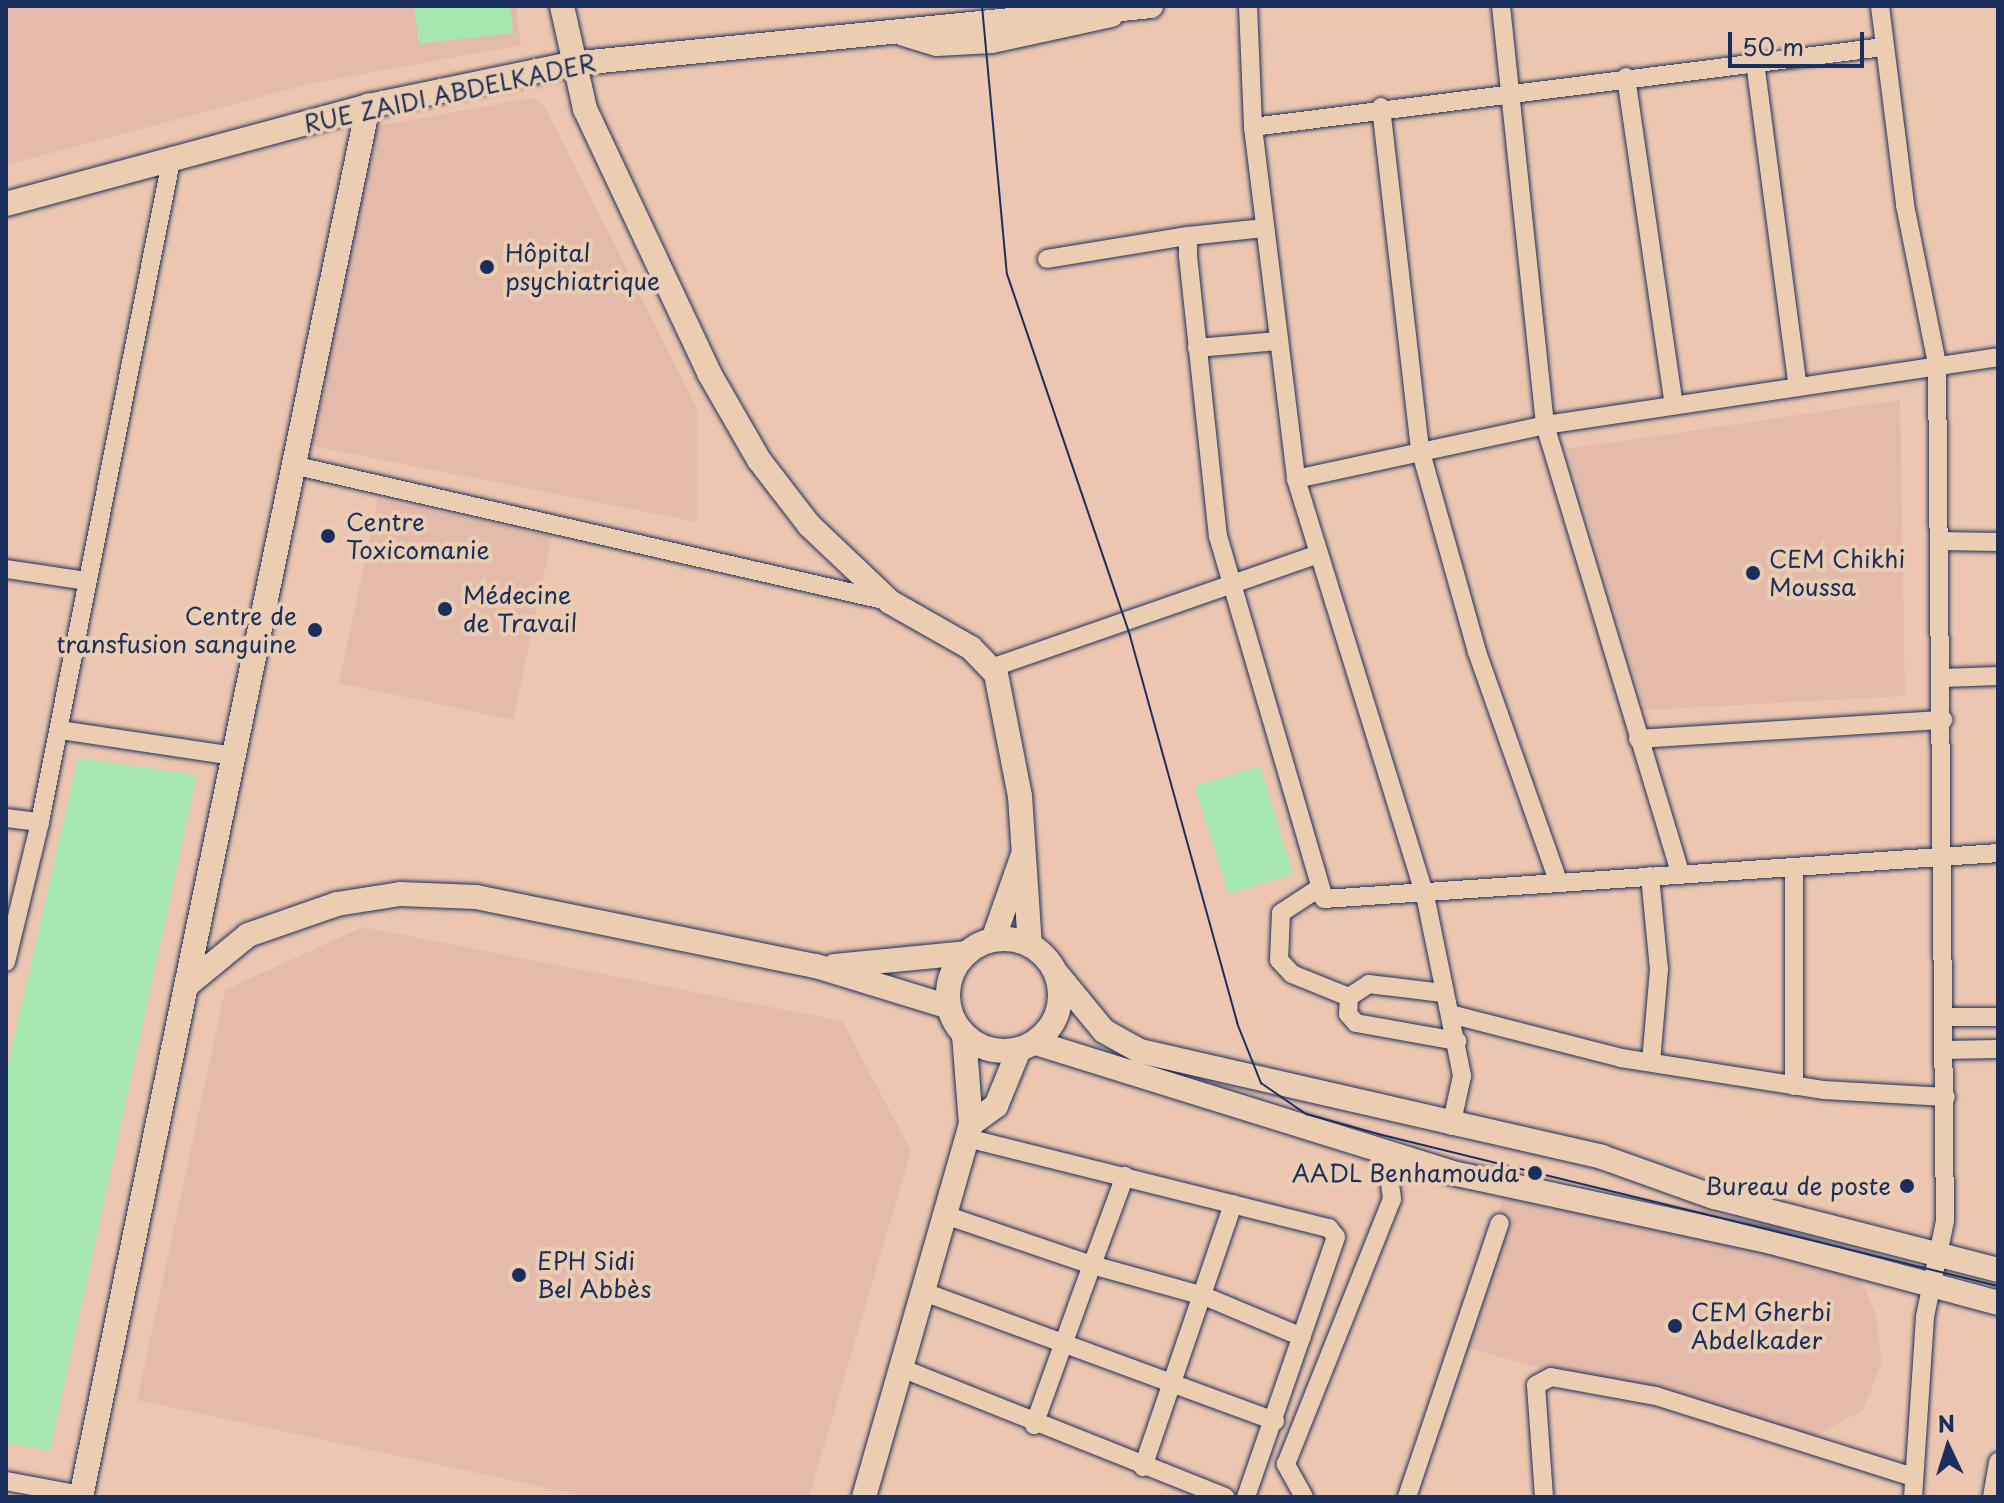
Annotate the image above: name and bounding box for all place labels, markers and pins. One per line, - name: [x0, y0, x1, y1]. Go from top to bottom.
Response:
- place label: Hôpital psychiatrique: [505, 239, 660, 295]
- marker: Hôpital psychiatrique: [476, 256, 498, 278]
- place label: Centre Toxicomanie: [346, 508, 489, 564]
- marker: Centre Toxicomanie: [317, 525, 339, 547]
- place label: CEM Chikhi Moussa: [1769, 545, 1907, 601]
- marker: CEM Chikhi Moussa: [1744, 564, 1762, 582]
- place label: Médecine de Travail: [463, 581, 578, 637]
- marker: Médecine de Travail: [434, 598, 456, 620]
- place label: Centre de transfusion sanguine: [57, 602, 297, 658]
- marker: Centre de transfusion sanguine: [304, 619, 326, 641]
- place label: AADL Benhamouda: [1291, 1159, 1519, 1187]
- marker: AADL Benhamouda: [1526, 1164, 1544, 1182]
- place label: Bureau de poste: [1704, 1172, 1891, 1200]
- marker: Bureau de poste: [1898, 1177, 1916, 1195]
- place label: EPH Sidi Bel Abbès: [537, 1247, 650, 1303]
- marker: EPH Sidi Bel Abbès: [508, 1264, 530, 1286]
- place label: CEM Gherbi Abdelkader: [1691, 1298, 1833, 1354]
- marker: CEM Gherbi Abdelkader: [1666, 1317, 1684, 1335]

